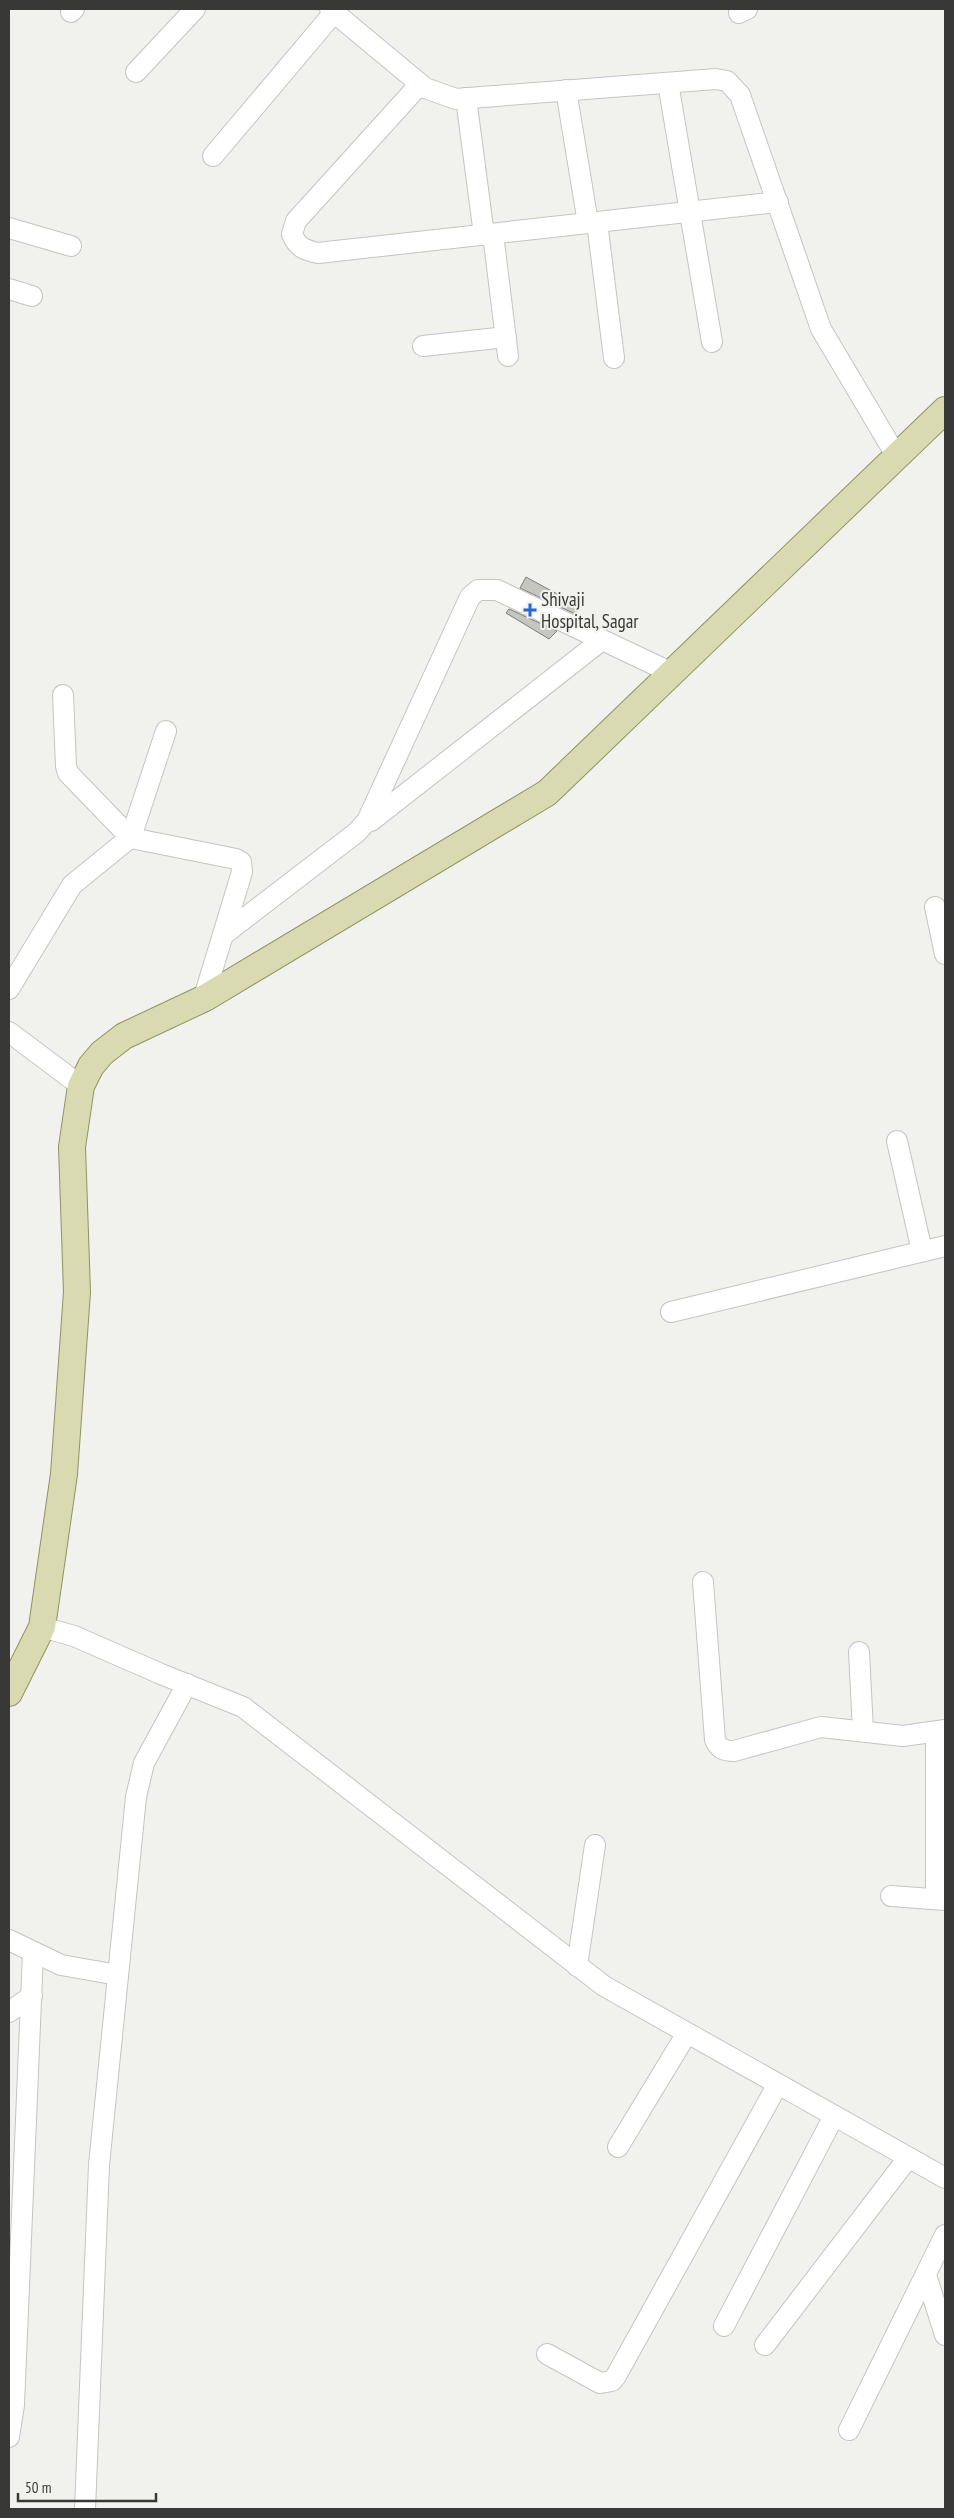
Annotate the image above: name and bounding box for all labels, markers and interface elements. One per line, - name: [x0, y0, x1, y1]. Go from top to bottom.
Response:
- place label: Shivaji Hospital, Sagar: [541, 587, 639, 633]
- marker: Shivaji Hospital, Sagar: [523, 603, 537, 617]
- scale bar: [18, 2470, 155, 2502]
- text: 50 m: [25, 2478, 51, 2497]

